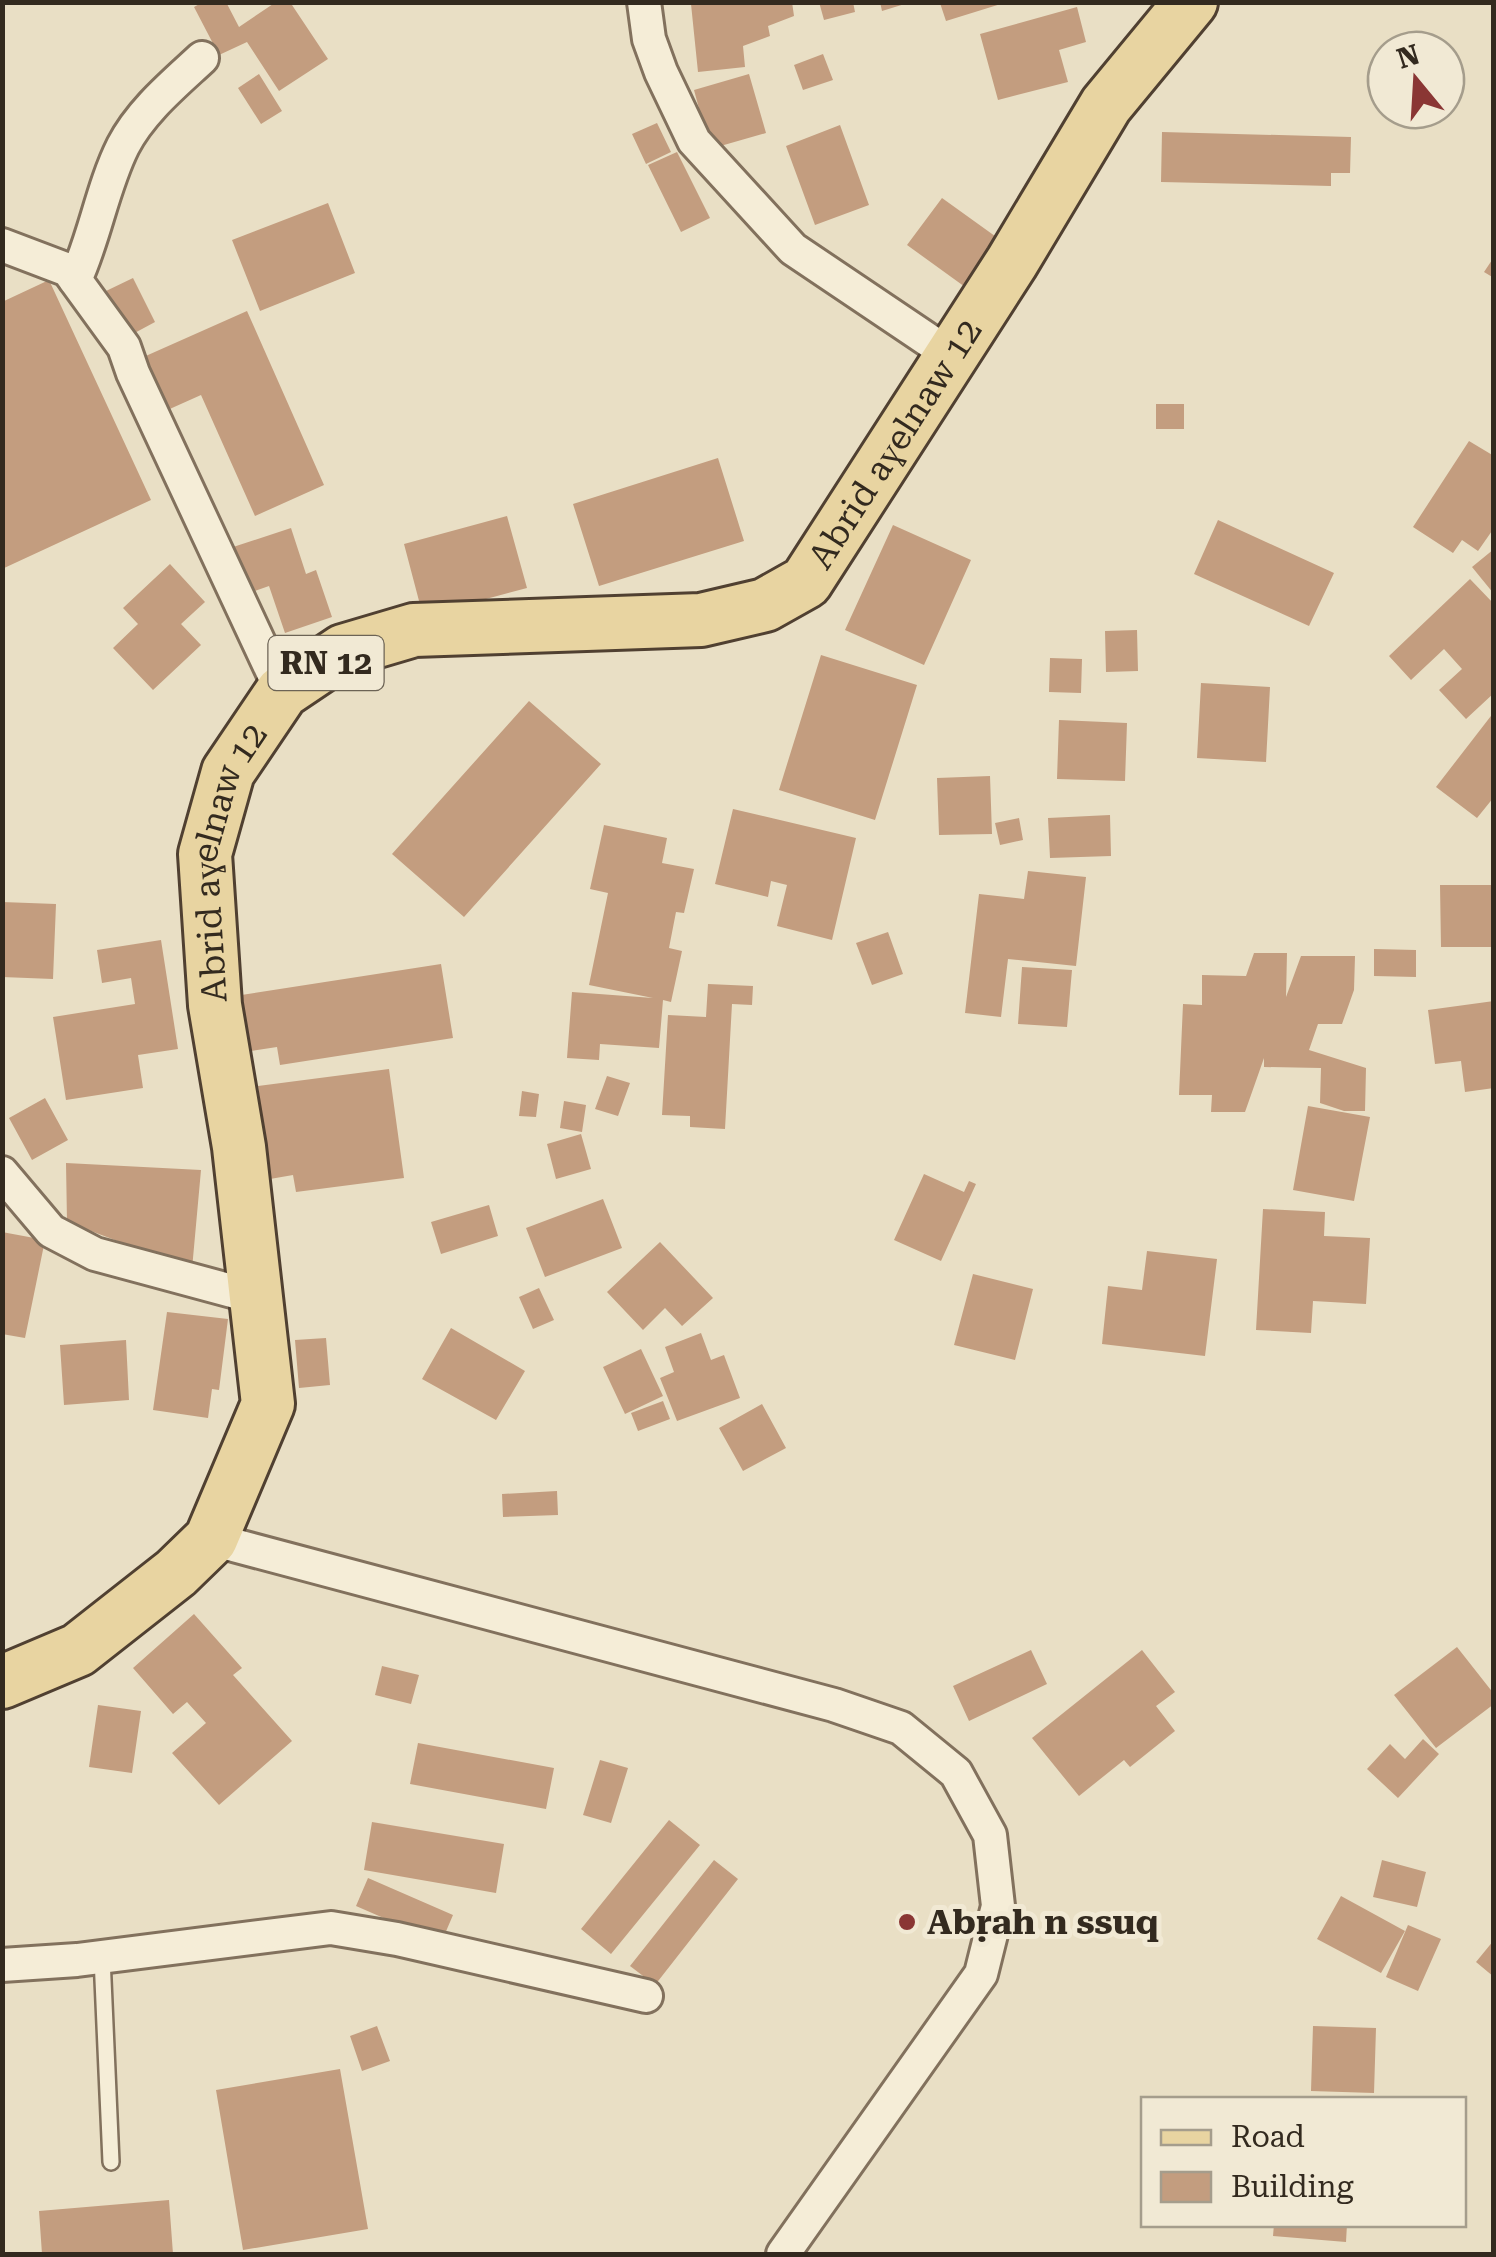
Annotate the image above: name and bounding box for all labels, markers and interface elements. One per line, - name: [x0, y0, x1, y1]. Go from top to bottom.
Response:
- north arrow: [1366, 30, 1466, 130]
- text: N: [1393, 38, 1424, 76]
- street label: Abrid aɣelnaw 12: [800, 312, 991, 576]
- road number: RN 12: [268, 636, 384, 690]
- street label: Abrid aɣelnaw 12: [184, 715, 276, 1004]
- place label: Abṛah n ssuq: [927, 1902, 1159, 1943]
- marker: Abṛah n ssuq: [896, 1911, 918, 1933]
- legend: [1141, 2097, 1466, 2227]
- text: Road: [1231, 2119, 1305, 2154]
- text: Building: [1231, 2169, 1354, 2204]

